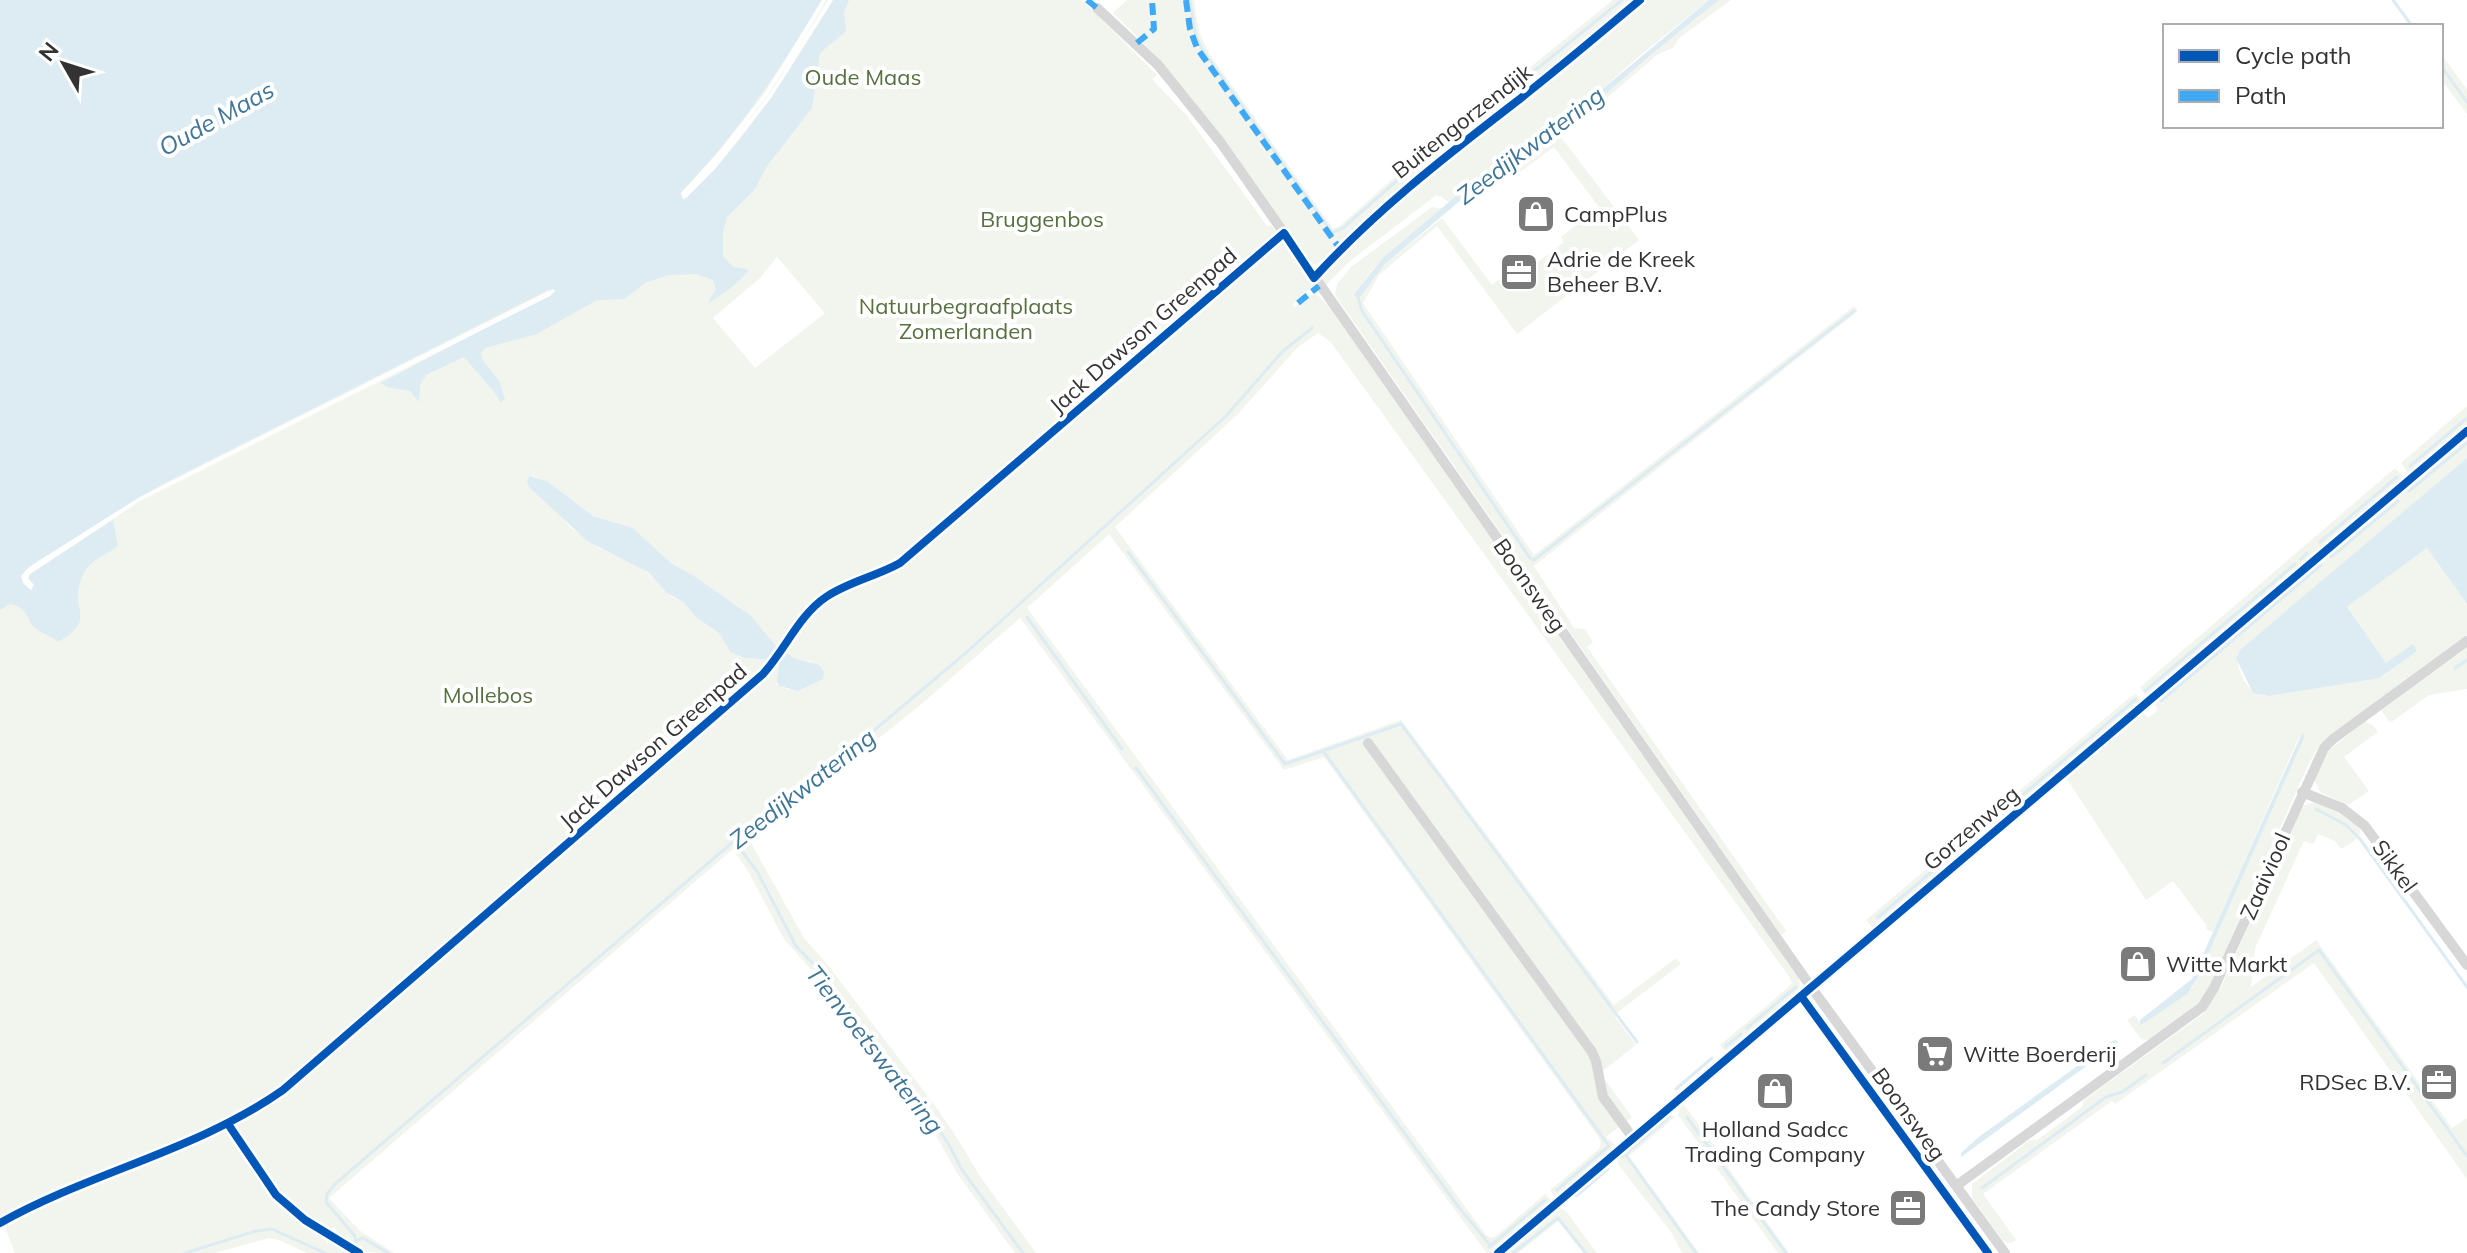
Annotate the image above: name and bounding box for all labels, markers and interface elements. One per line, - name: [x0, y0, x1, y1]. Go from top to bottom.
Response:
- north arrow: [24, 24, 104, 104]
- legend: [2163, 24, 2443, 128]
- text: N: [32, 36, 65, 67]
- text: Cycle path: [2235, 40, 2352, 70]
- street label: Buitengorzendijk: [1386, 57, 1538, 184]
- park label: Oude Maas: [805, 63, 921, 91]
- water label: Oude Maas: [153, 74, 279, 162]
- water label: Zeedijkwatering: [1450, 80, 1610, 210]
- text: Path: [2235, 80, 2287, 110]
- shop icon: CampPlus: [1515, 193, 1557, 235]
- place label: CampPlus: [1564, 200, 1668, 228]
- park label: Bruggenbos: [980, 205, 1104, 233]
- street label: Jack Dawson Greenpad: [1044, 241, 1242, 419]
- place label: Adrie de Kreek Beheer B.V.: [1547, 245, 1696, 298]
- office icon: Adrie de Kreek Beheer B.V.: [1498, 251, 1540, 293]
- park label: Natuurbegraafplaats Zomerlanden: [859, 292, 1073, 345]
- street label: Boonsweg: [1488, 533, 1572, 637]
- street label: Jack Dawson Greenpad: [554, 657, 752, 835]
- park label: Mollebos: [443, 681, 533, 709]
- water label: Zeedijkwatering: [723, 722, 881, 854]
- street label: Gorzenweg: [1917, 780, 2025, 876]
- street label: Zaaiviool: [2234, 828, 2296, 924]
- street label: Sikkel: [2366, 834, 2424, 898]
- shop icon: Witte Markt: [2117, 943, 2159, 985]
- place label: Witte Markt: [2166, 950, 2288, 978]
- water label: Tienvoetswatering: [800, 959, 950, 1139]
- supermarket icon: Witte Boerderij: [1914, 1033, 1956, 1075]
- place label: Witte Boerderij: [1963, 1040, 2116, 1068]
- office icon: RDSec B.V.: [2418, 1061, 2460, 1103]
- street label: Boonsweg: [1866, 1062, 1952, 1166]
- place label: RDSec B.V.: [2299, 1068, 2411, 1096]
- shop icon: Holland Sadcc Trading Company: [1754, 1070, 1796, 1112]
- place label: Holland Sadcc Trading Company: [1685, 1115, 1865, 1168]
- office icon: The Candy Store: [1887, 1187, 1929, 1229]
- place label: The Candy Store: [1711, 1194, 1880, 1222]

